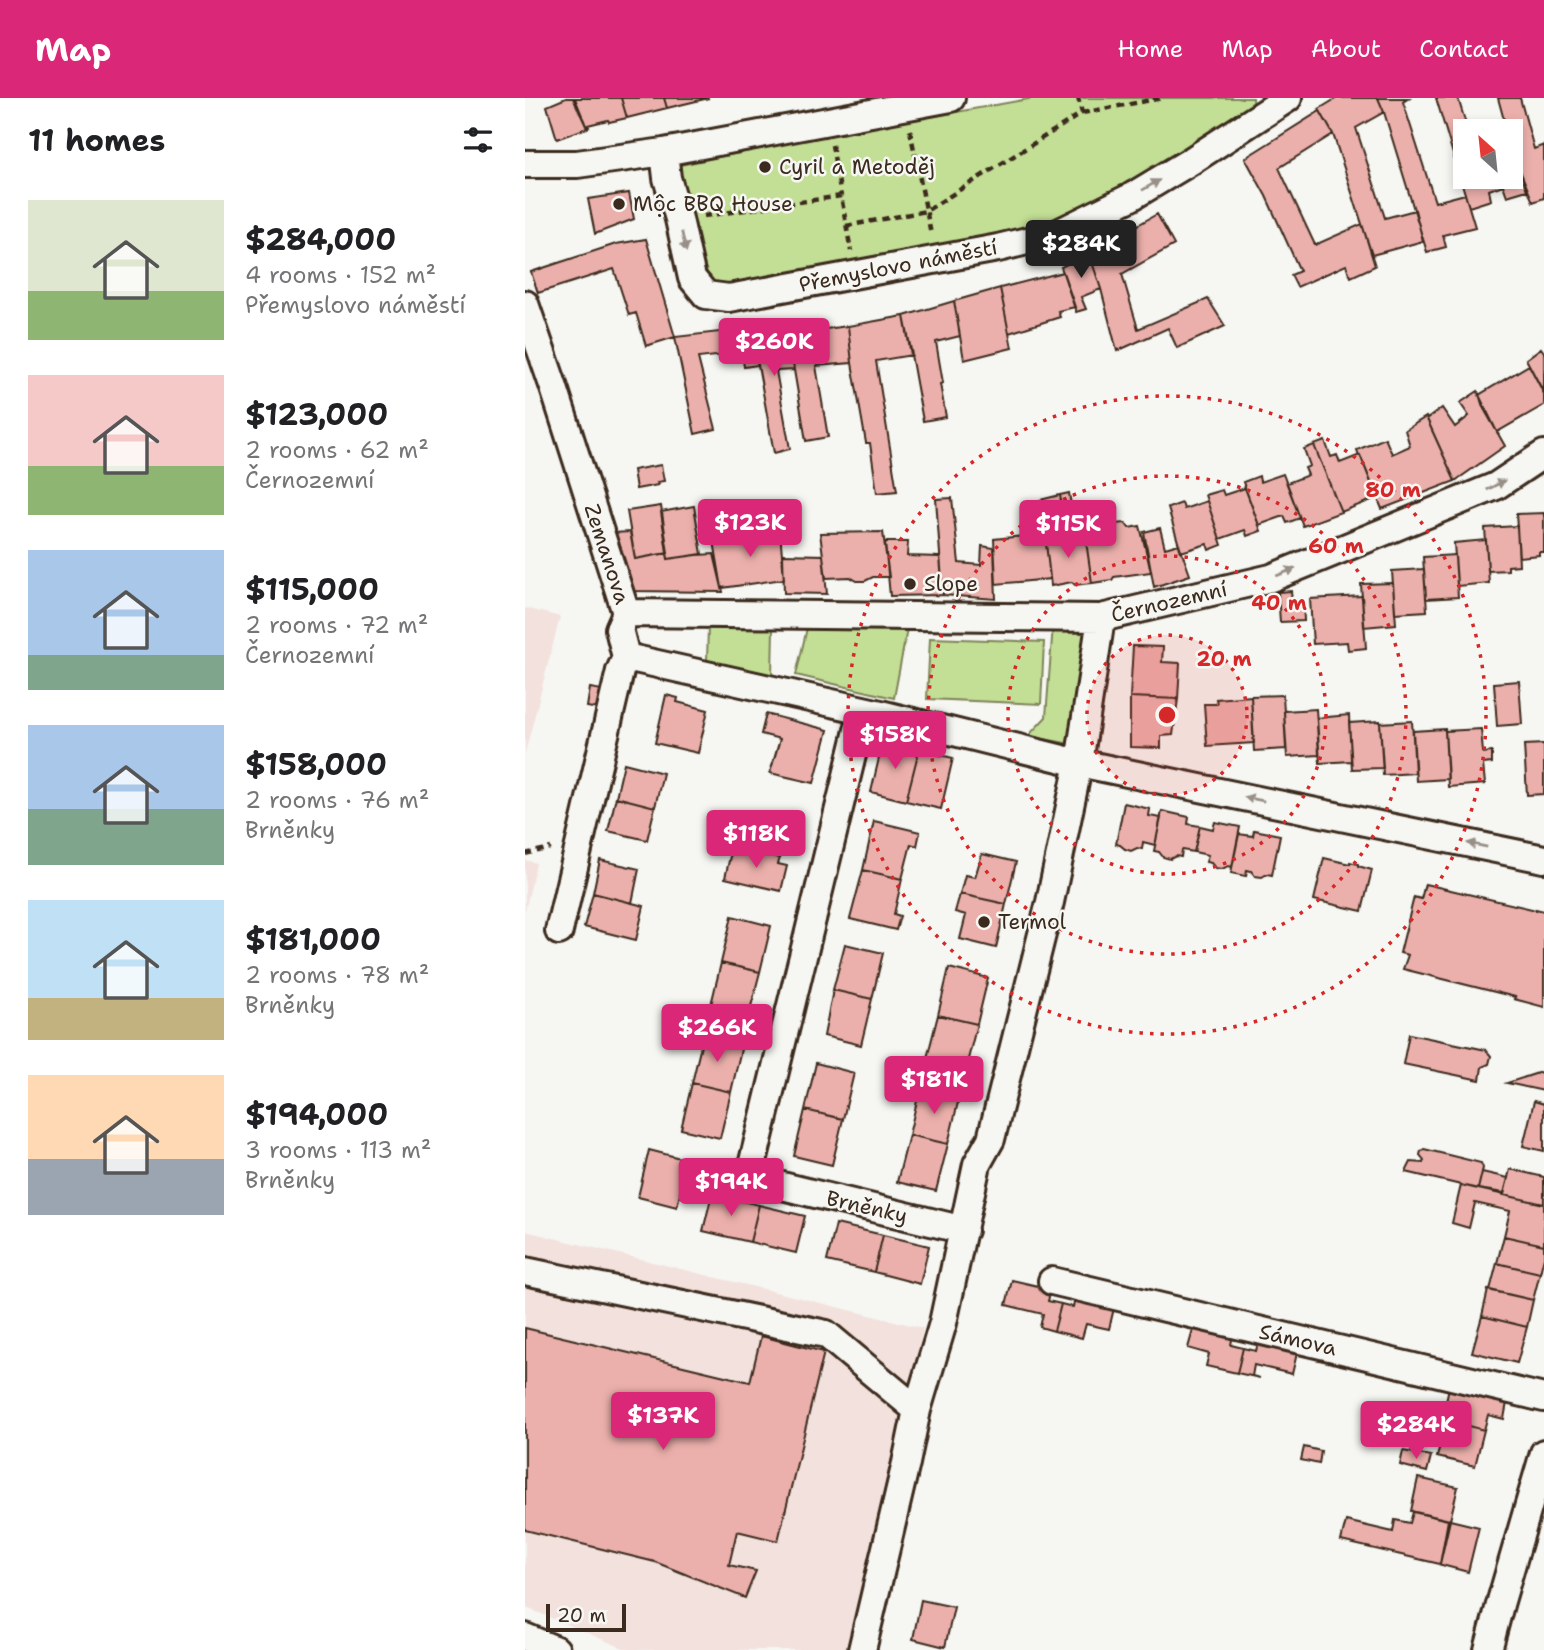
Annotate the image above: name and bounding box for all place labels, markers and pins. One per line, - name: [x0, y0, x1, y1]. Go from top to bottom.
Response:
- place label: Cyril a Metoděj: [779, 153, 935, 181]
- marker: Cyril a Metoděj: [757, 159, 773, 175]
- place label: Mộc BBQ House: [633, 190, 793, 218]
- marker: Mộc BBQ House: [611, 196, 627, 212]
- pin: $284K: [1032, 220, 1130, 280]
- pin: $260K: [725, 318, 823, 378]
- pin: $123K: [701, 500, 799, 559]
- pin: $115K: [1019, 500, 1117, 560]
- place label: Slope: [924, 570, 978, 598]
- marker: Slope: [902, 576, 918, 592]
- centre of rings: [1155, 703, 1179, 727]
- pin: $158K: [846, 712, 944, 771]
- pin: $118K: [707, 810, 805, 870]
- place label: Termol: [998, 908, 1067, 936]
- marker: Termol: [976, 914, 992, 930]
- pin: $266K: [668, 1004, 766, 1064]
- pin: $181K: [885, 1056, 983, 1116]
- pin: $194K: [682, 1158, 780, 1218]
- pin: $137K: [614, 1392, 712, 1452]
- pin: $284K: [1367, 1402, 1465, 1461]

